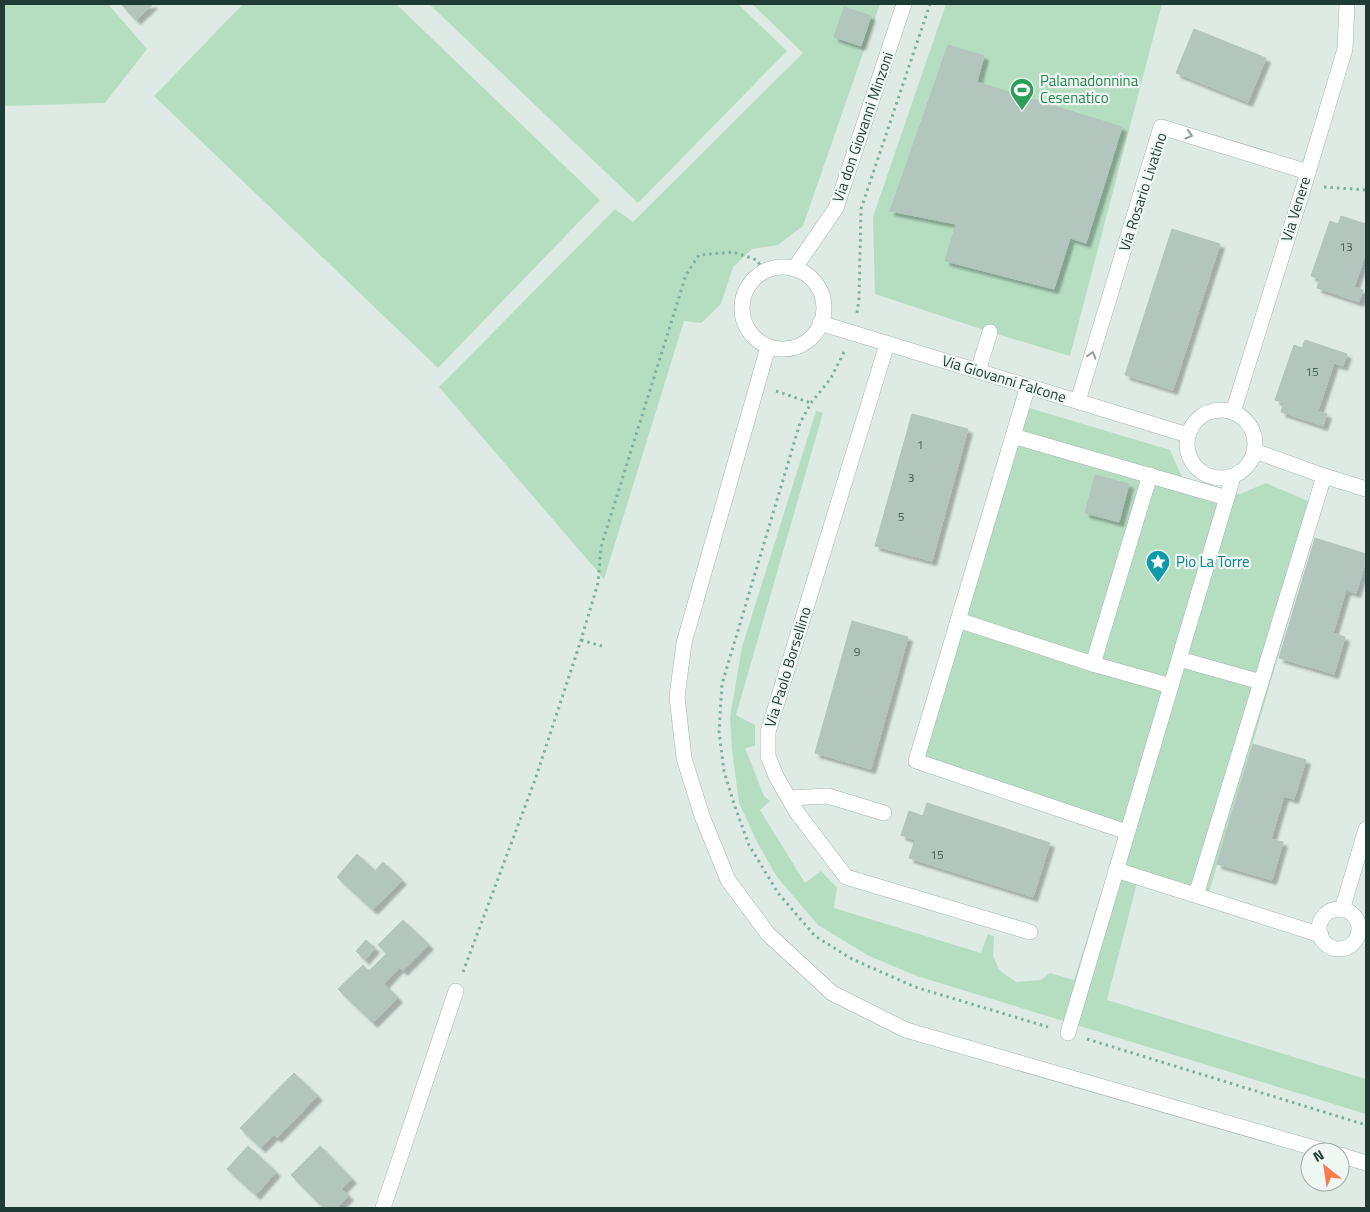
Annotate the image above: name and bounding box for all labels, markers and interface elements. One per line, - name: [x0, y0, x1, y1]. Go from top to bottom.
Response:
- street label: Via don Giovanni Minzoni: [826, 49, 899, 205]
- place label: Palamadonnina Cesenatico: [1040, 69, 1139, 109]
- sports icon: Palamadonnina Cesenatico: [1009, 77, 1035, 111]
- street label: Via Rosario Livatino: [1112, 129, 1173, 254]
- one-way arrow: [1184, 130, 1193, 140]
- street label: Via Venere: [1275, 174, 1316, 244]
- house number: 13: [1339, 237, 1353, 256]
- street label: Via Giovanni Falcone: [939, 349, 1069, 408]
- one-way arrow: [1086, 351, 1096, 359]
- house number: 15: [1305, 362, 1319, 381]
- house number: 1: [917, 435, 923, 454]
- house number: 3: [908, 468, 914, 487]
- house number: 5: [898, 507, 905, 526]
- place icon: Pio La Torre: [1145, 549, 1171, 583]
- place label: Pio La Torre: [1176, 550, 1250, 573]
- street label: Via Paolo Borsellino: [758, 604, 817, 730]
- house number: 9: [854, 642, 861, 661]
- house number: 15: [930, 845, 944, 864]
- north arrow: [1300, 1142, 1350, 1192]
- text: N: [1309, 1144, 1328, 1167]

